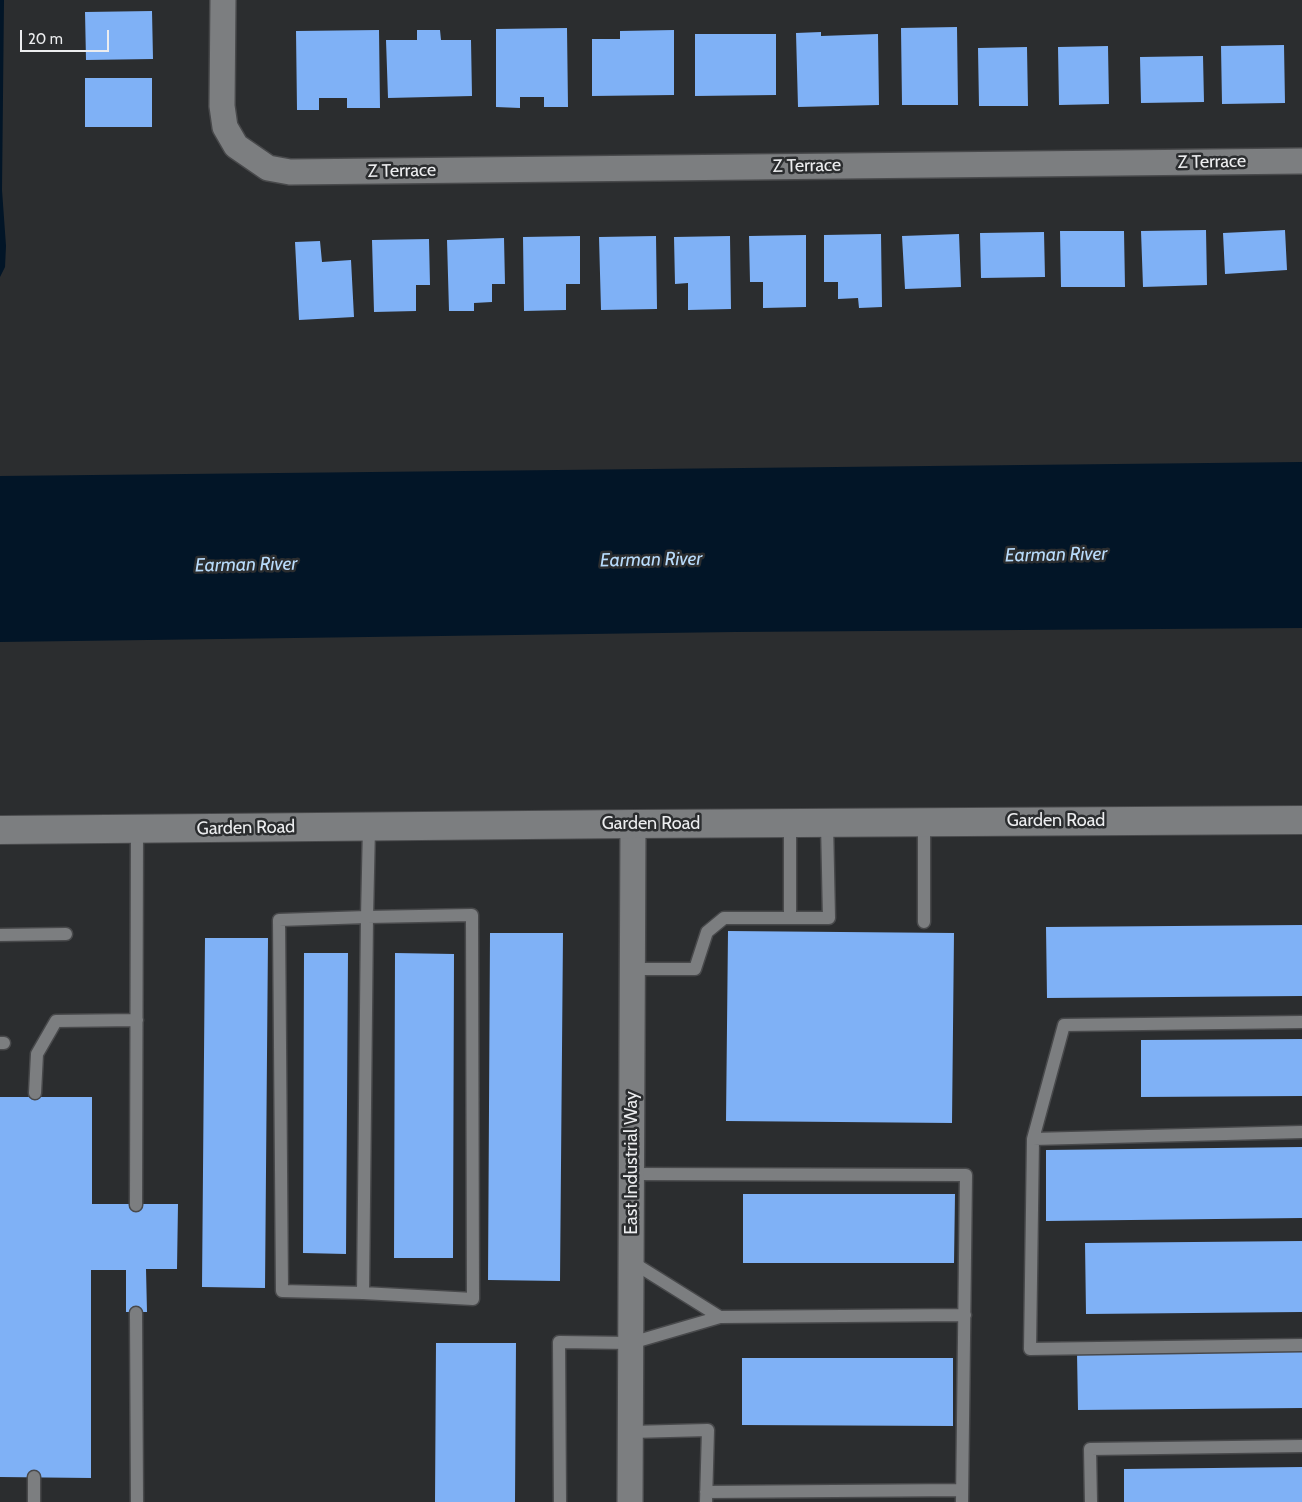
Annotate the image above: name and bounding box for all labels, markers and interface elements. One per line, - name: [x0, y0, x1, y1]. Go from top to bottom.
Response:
- scale bar: [22, 20, 111, 52]
- text: 20 m: [28, 30, 63, 48]
- street label: Z Terrace: [1178, 151, 1246, 173]
- street label: Z Terrace: [773, 155, 841, 177]
- street label: Z Terrace: [368, 160, 436, 182]
- water label: Earman River: [1005, 543, 1107, 567]
- water label: Earman River: [600, 548, 702, 572]
- water label: Earman River: [195, 553, 297, 577]
- street label: Garden Road: [1007, 810, 1105, 832]
- street label: Garden Road: [602, 813, 700, 835]
- street label: Garden Road: [197, 816, 295, 840]
- street label: East Industrial Way: [621, 1091, 643, 1235]

